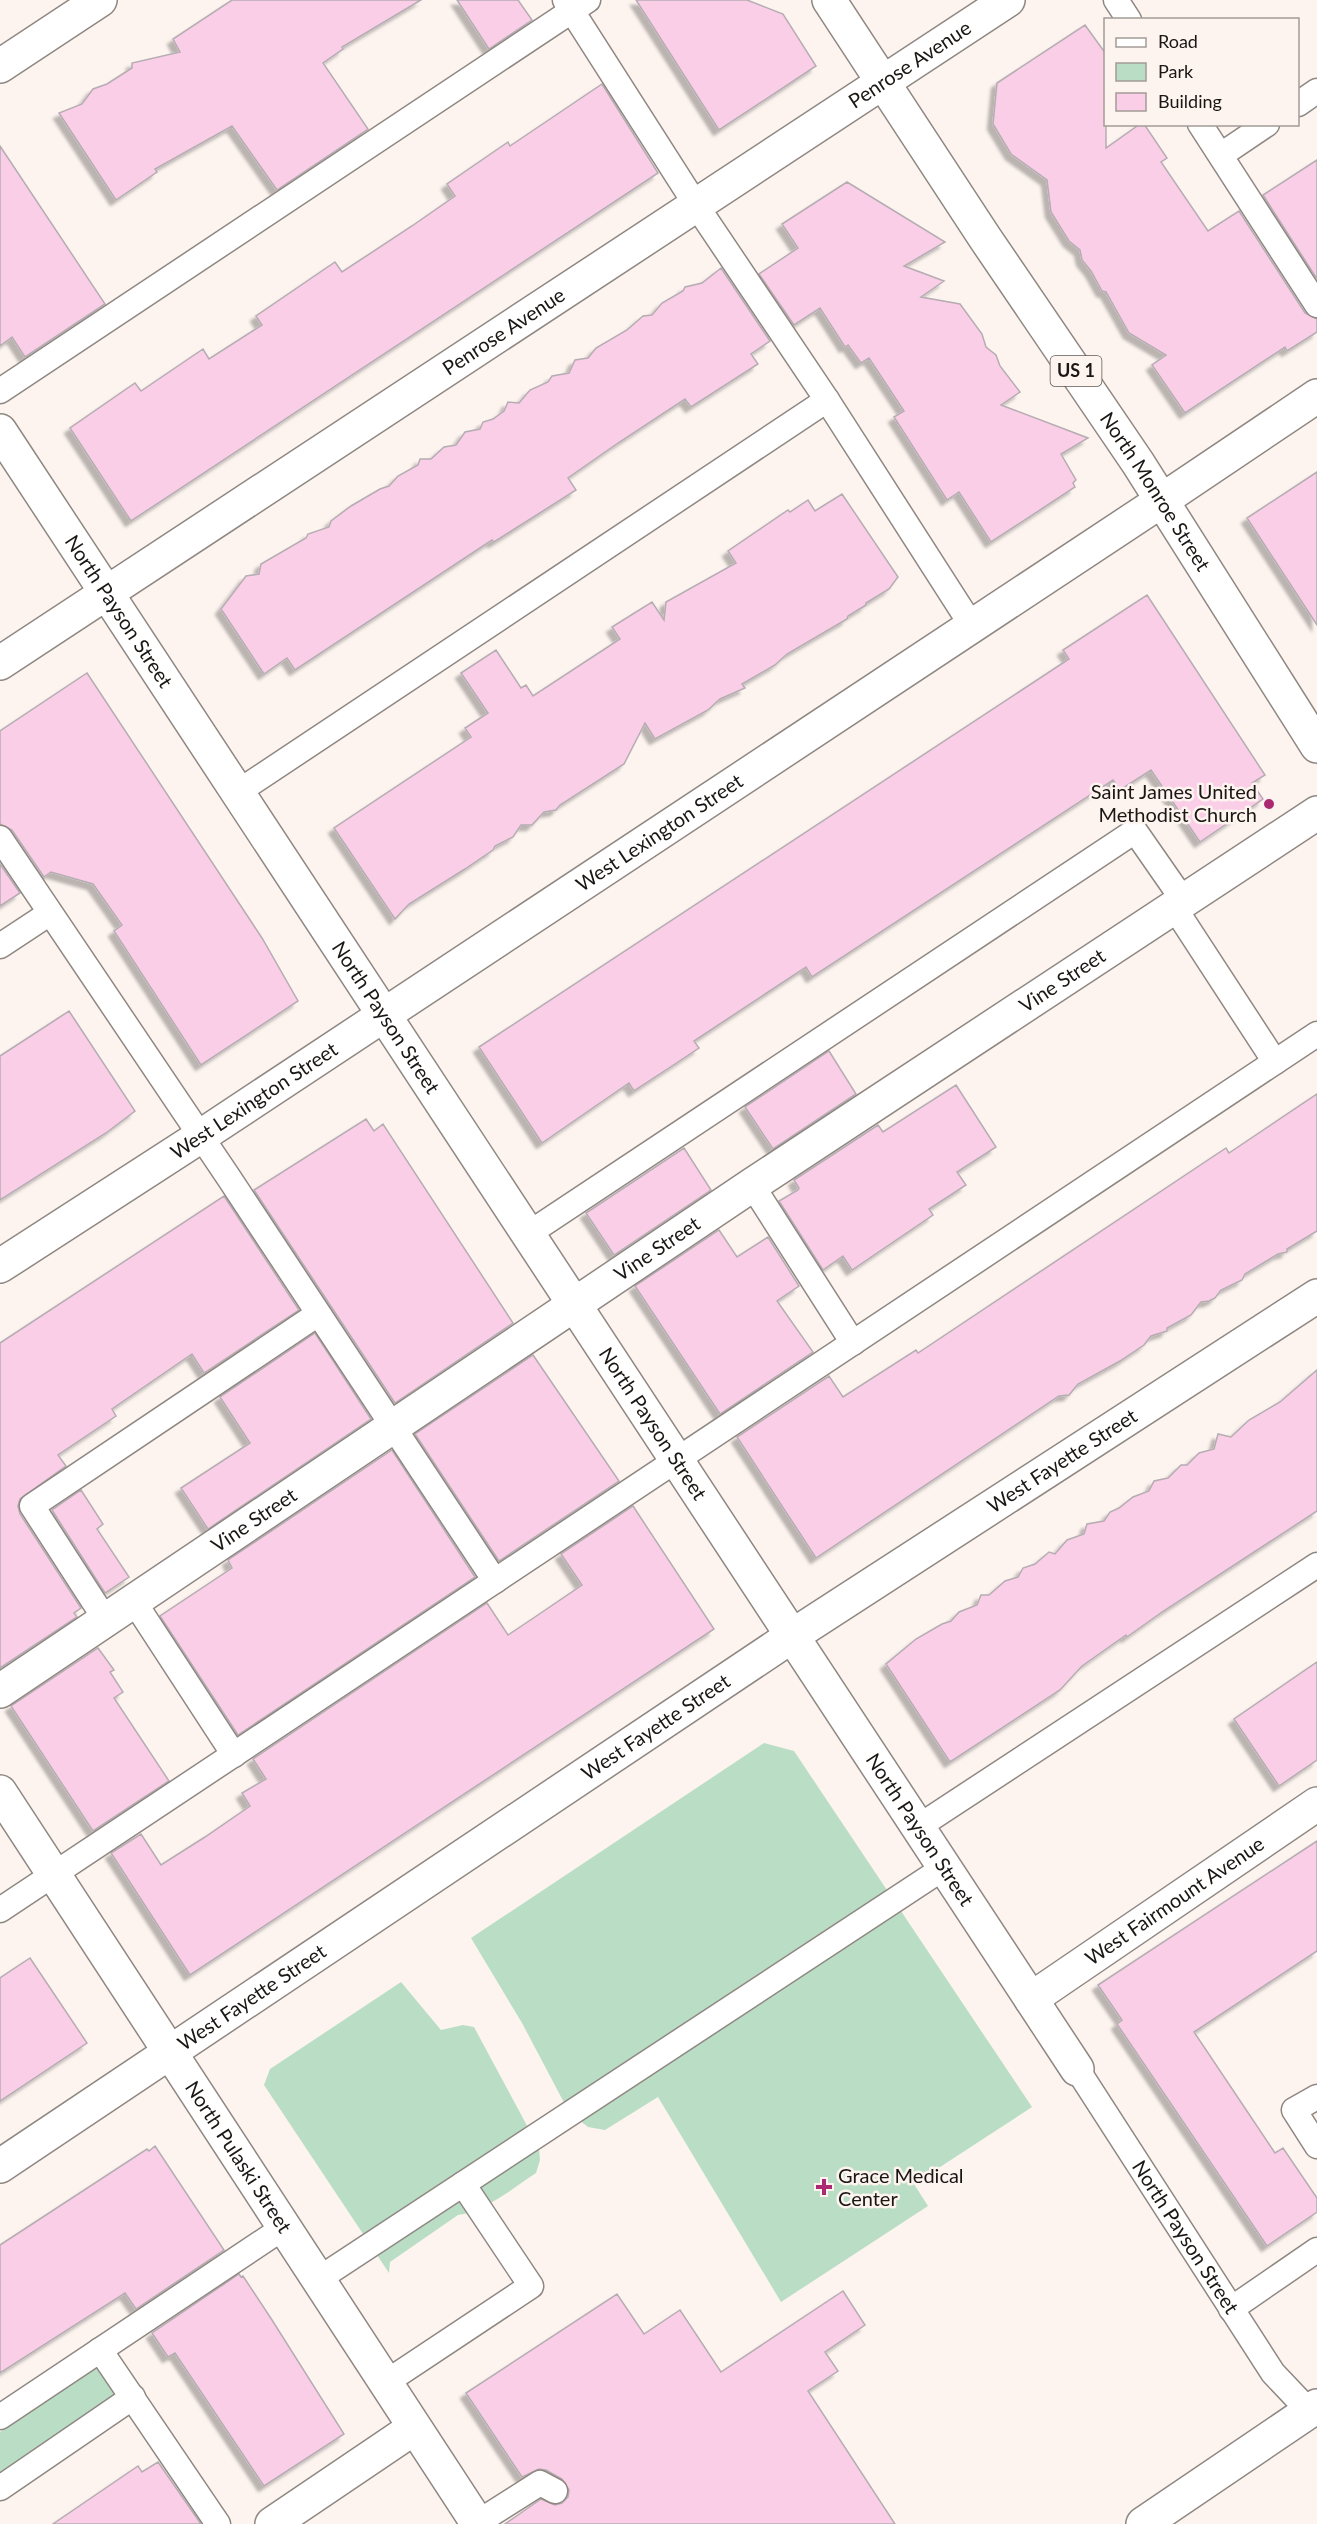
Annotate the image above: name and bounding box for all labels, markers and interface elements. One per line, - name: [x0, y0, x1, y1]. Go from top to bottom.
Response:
- street label: Penrose Avenue: [844, 15, 975, 113]
- legend: [1104, 18, 1299, 126]
- text: Road: [1158, 30, 1198, 52]
- text: Park: [1158, 60, 1194, 82]
- text: Building: [1158, 90, 1222, 112]
- street label: Penrose Avenue: [438, 282, 569, 380]
- road number: US 1: [1050, 356, 1102, 386]
- street label: North Monroe Street: [1096, 407, 1216, 575]
- street label: North Payson Street: [61, 530, 178, 692]
- street label: West Lexington Street: [571, 768, 747, 896]
- place label: Saint James United Methodist Church: [1091, 779, 1257, 826]
- marker: Saint James United Methodist Church: [1262, 797, 1276, 811]
- street label: North Payson Street: [328, 936, 445, 1098]
- street label: Vine Street: [1014, 943, 1109, 1017]
- street label: West Lexington Street: [166, 1036, 341, 1164]
- street label: Vine Street: [609, 1211, 704, 1285]
- street label: North Payson Street: [595, 1342, 712, 1504]
- street label: West Fayette Street: [983, 1403, 1141, 1517]
- street label: Vine Street: [206, 1482, 301, 1557]
- street label: West Fayette Street: [577, 1668, 734, 1785]
- street label: North Payson Street: [862, 1748, 979, 1910]
- street label: West Fairmount Avenue: [1080, 1831, 1268, 1969]
- street label: West Fayette Street: [173, 1939, 330, 2055]
- street label: North Pulaski Street: [181, 2076, 297, 2237]
- street label: North Payson Street: [1128, 2155, 1244, 2318]
- place label: Grace Medical Center: [838, 2163, 964, 2210]
- marker: Grace Medical Center: [815, 2178, 833, 2196]

